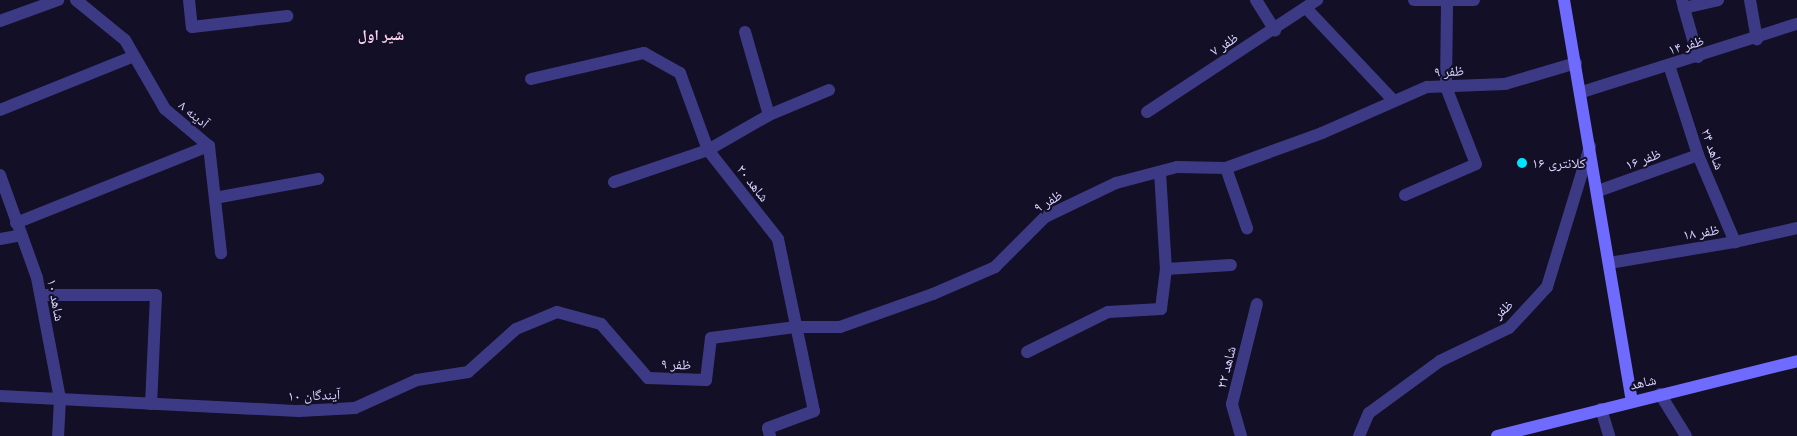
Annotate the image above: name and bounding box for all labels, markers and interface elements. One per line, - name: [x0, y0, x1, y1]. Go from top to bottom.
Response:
- district label: شیر اول: [358, 27, 404, 45]
- street label: ظفر ۷: [1207, 29, 1241, 59]
- street label: ظفر ۱۴: [1666, 32, 1706, 58]
- street label: ظفر ۹: [1433, 62, 1465, 80]
- street label: آدینه ۸: [175, 97, 213, 131]
- street label: شاهد ۲۴: [1698, 126, 1728, 172]
- street label: ظفر ۱۶: [1623, 145, 1663, 173]
- place label: کلانتری ۱۶: [1532, 155, 1586, 171]
- marker: کلانتری ۱۶: [1516, 157, 1528, 169]
- street label: شاهد ۲۰: [733, 161, 773, 205]
- street label: ظفر ۹: [1031, 186, 1065, 216]
- street label: ظفر ۱۸: [1682, 221, 1720, 243]
- street label: شاهد ۱۰: [44, 277, 68, 323]
- street label: ظفر: [1490, 296, 1516, 322]
- street label: شاهد ۲۲: [1213, 344, 1239, 390]
- street label: ظفر ۹: [661, 355, 691, 373]
- street label: شاهد: [1628, 371, 1658, 393]
- street label: آیندگان ۱۰: [287, 386, 341, 404]

